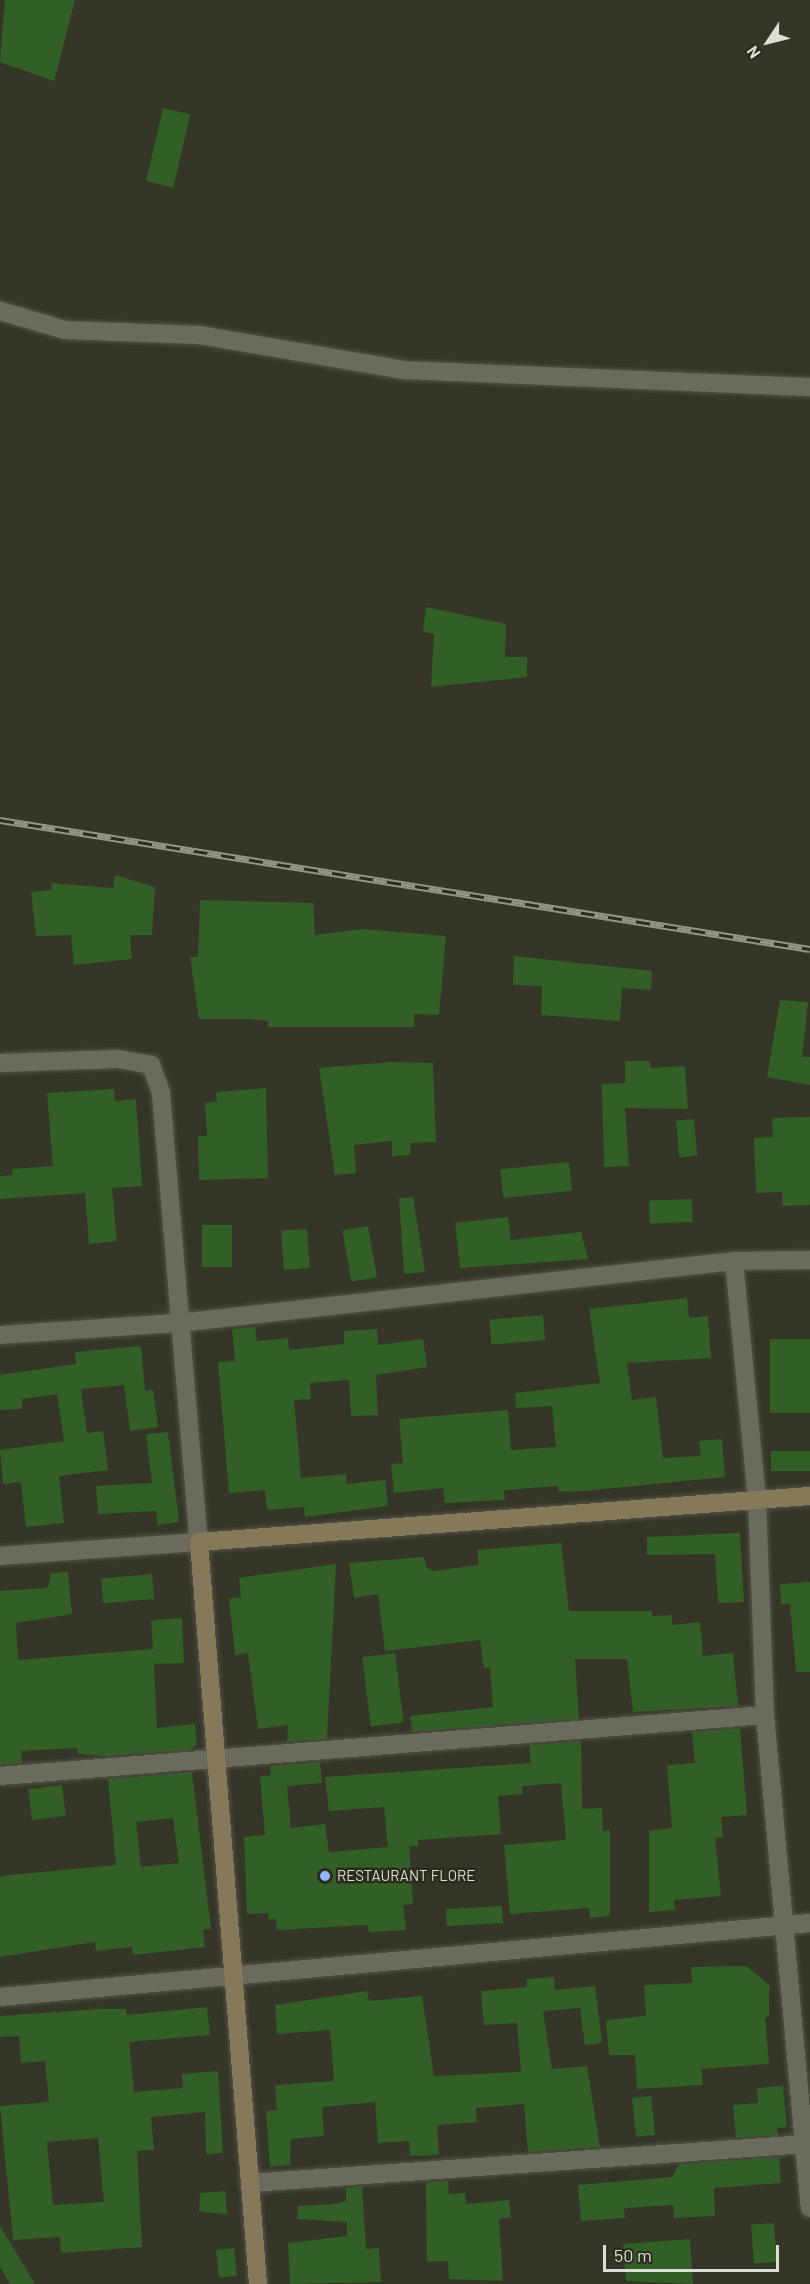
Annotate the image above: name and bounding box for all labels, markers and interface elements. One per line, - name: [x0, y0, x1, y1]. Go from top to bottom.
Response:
- north arrow: [738, 12, 798, 72]
- text: N: [742, 43, 764, 62]
- place label: RESTAURANT FLORE: [337, 1867, 475, 1885]
- marker: RESTAURANT FLORE: [318, 1869, 332, 1883]
- scale bar: [606, 2233, 782, 2271]
- text: 50 m: [614, 2244, 652, 2266]

